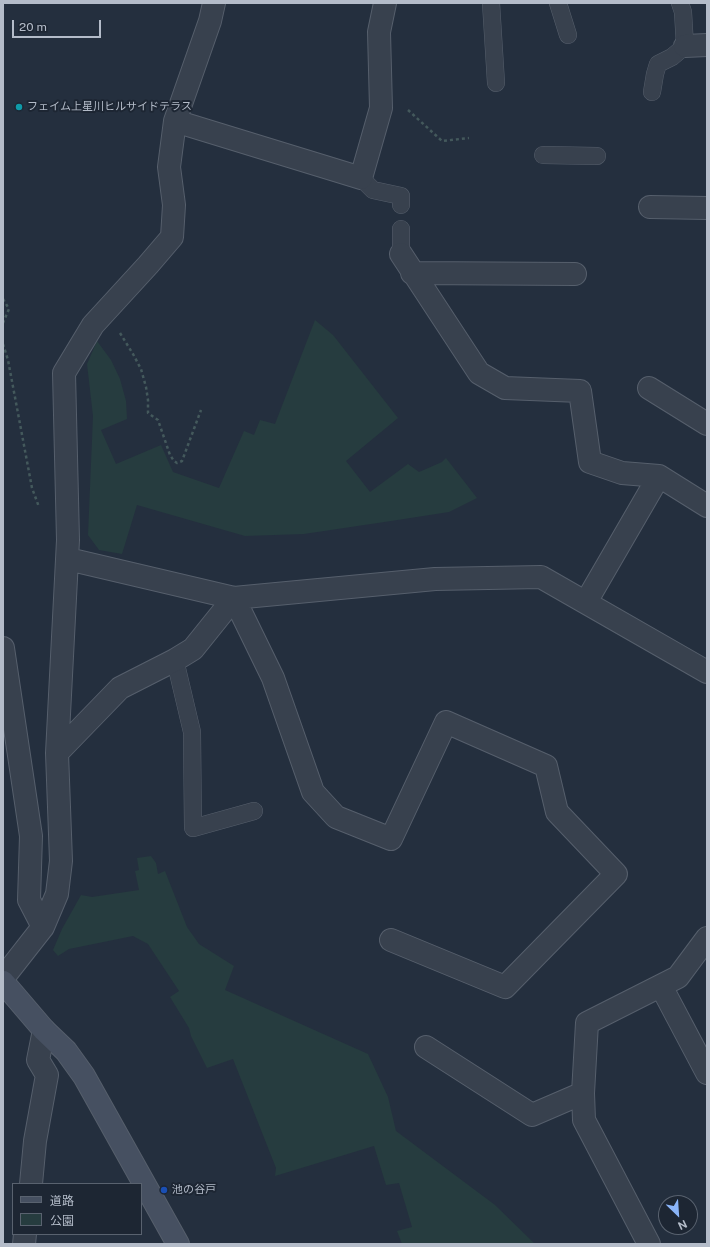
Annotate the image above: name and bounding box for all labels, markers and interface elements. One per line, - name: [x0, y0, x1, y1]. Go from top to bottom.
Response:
- scale bar: [14, 12, 103, 38]
- text: 20 m: [19, 20, 47, 34]
- place label: フェイム上星川ヒルサイドテラス: [27, 100, 192, 114]
- marker: フェイム上星川ヒルサイドテラス: [14, 102, 24, 112]
- legend: [12, 1183, 142, 1235]
- place label: 池の谷戸: [172, 1183, 216, 1197]
- marker: 池の谷戸: [159, 1185, 169, 1195]
- text: 道路: [50, 1194, 74, 1208]
- north arrow: [658, 1195, 698, 1235]
- text: 公園: [50, 1214, 74, 1228]
- text: N: [676, 1218, 689, 1232]

